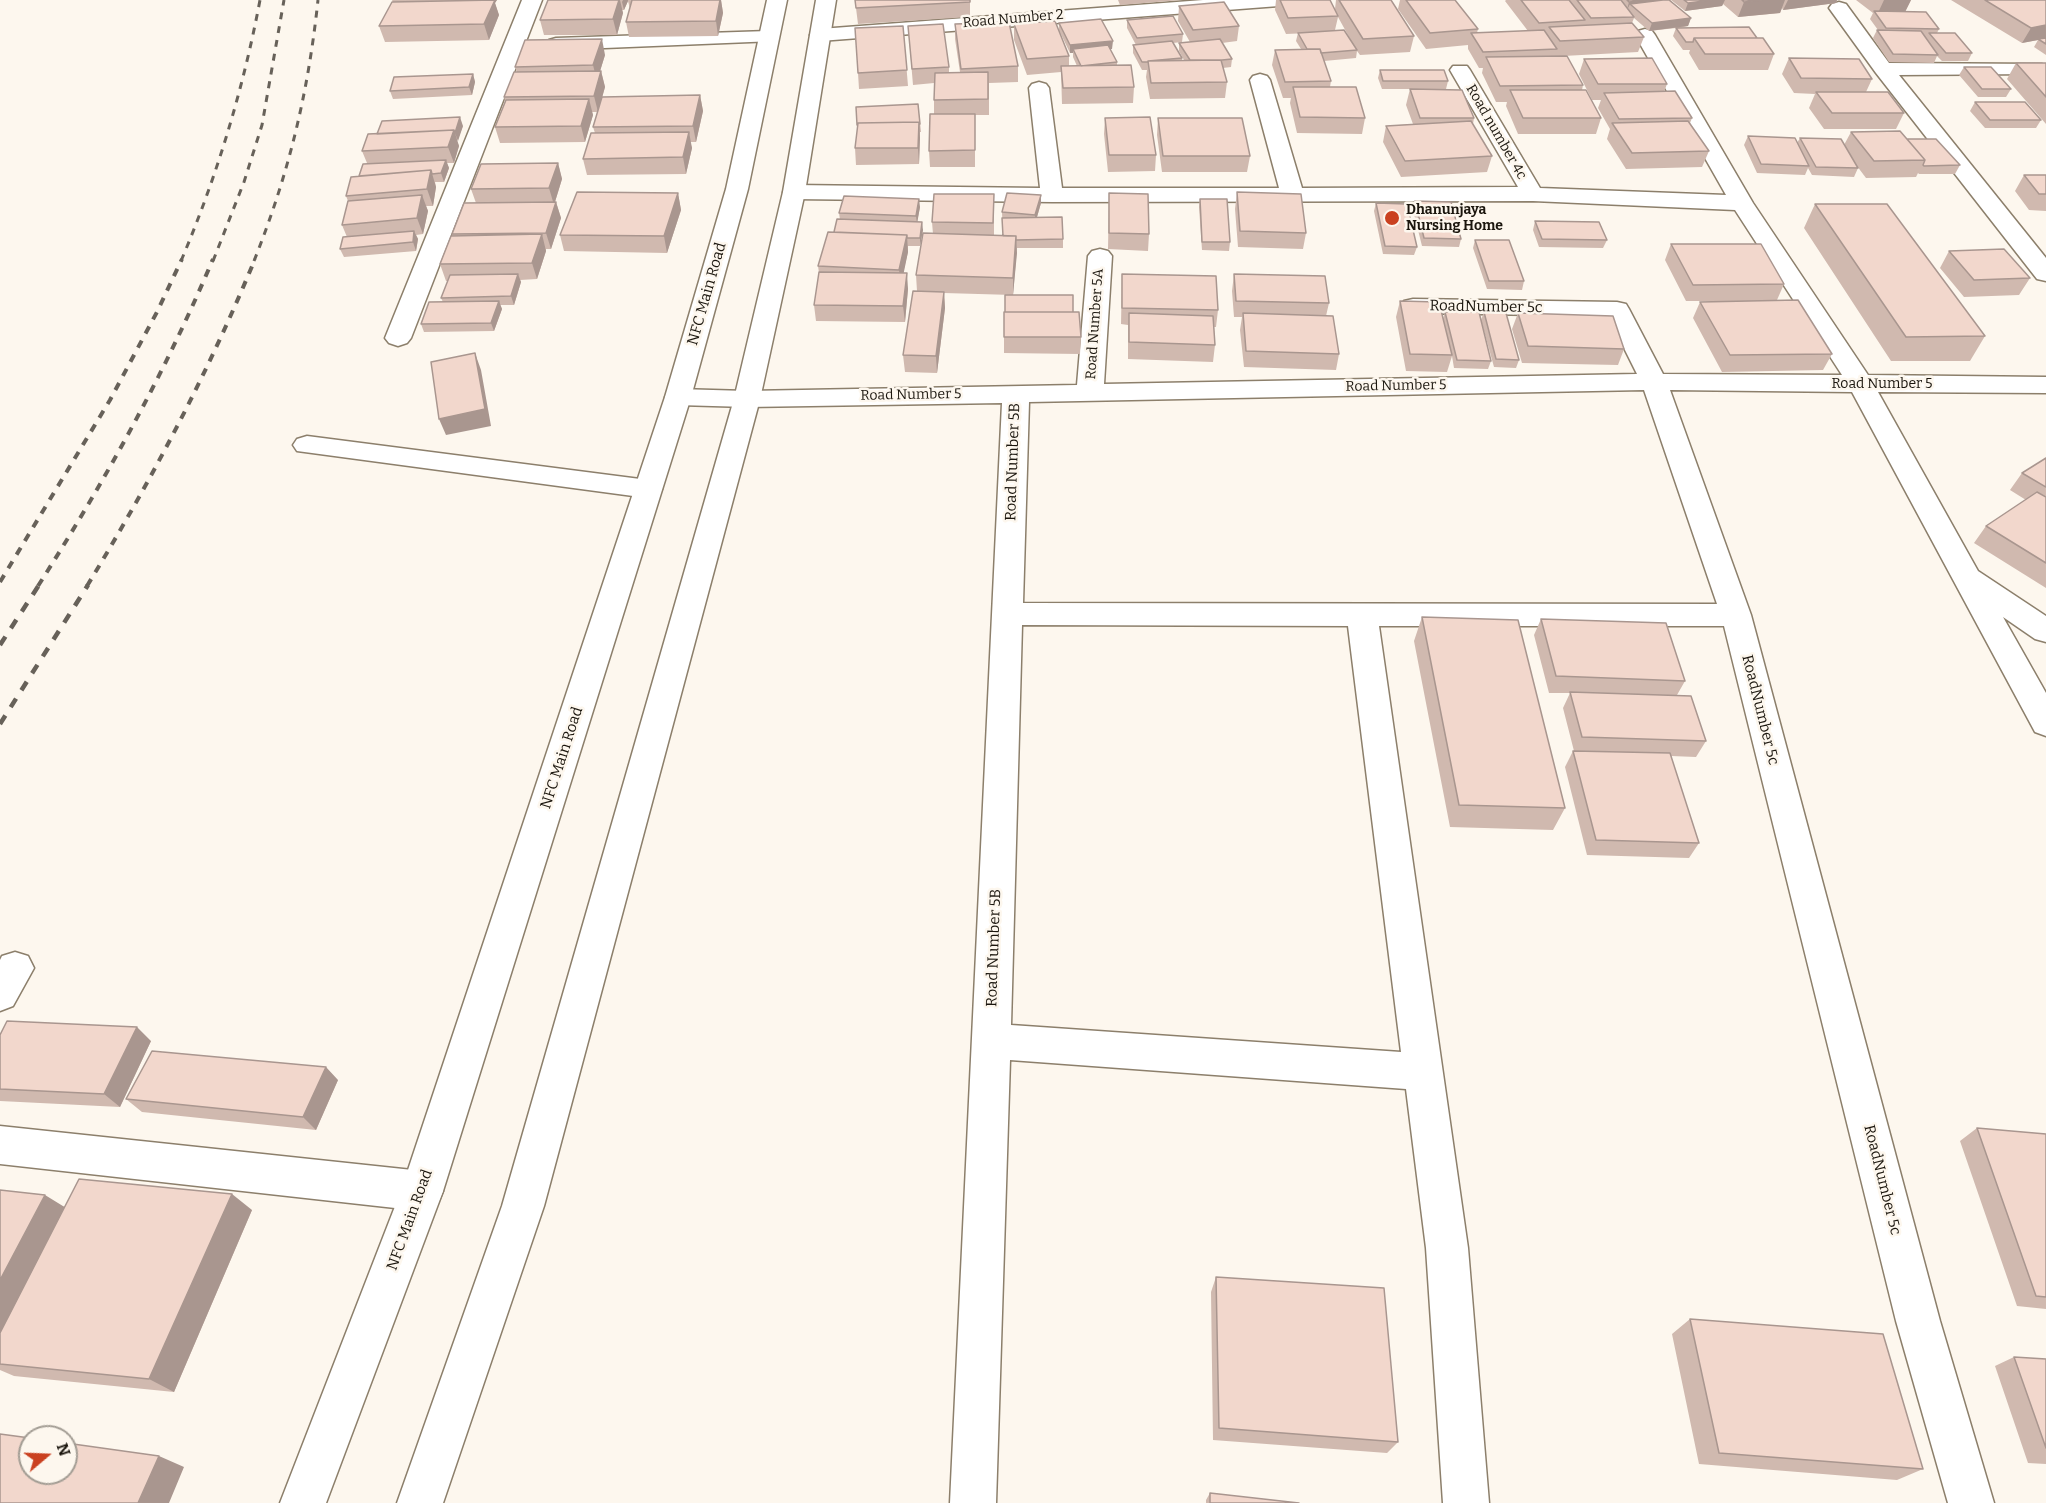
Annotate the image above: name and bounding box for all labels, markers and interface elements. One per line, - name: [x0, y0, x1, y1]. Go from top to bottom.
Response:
- street label: Road Number 2: [962, 6, 1064, 32]
- street label: Road number 4c: [1462, 82, 1530, 182]
- place label: Dhanunjaya Nursing Home: [1406, 202, 1503, 234]
- marker: Dhanunjaya Nursing Home: [1383, 209, 1401, 227]
- street label: NFC Main Road: [684, 240, 730, 348]
- street label: Road Number 5A: [1083, 268, 1107, 380]
- street label: RoadNumber 5c: [1429, 297, 1543, 317]
- street label: Road Number 5: [1831, 376, 1933, 392]
- street label: Road Number 5: [1345, 377, 1447, 395]
- street label: Road Number 5: [860, 386, 962, 404]
- street label: Road Number 5B: [1002, 403, 1024, 521]
- street label: RoadNumber 5c: [1738, 653, 1782, 767]
- street label: NFC Main Road: [537, 705, 587, 811]
- street label: Road Number 5B: [983, 889, 1005, 1007]
- street label: RoadNumber 5c: [1860, 1123, 1904, 1237]
- street label: NFC Main Road: [383, 1167, 437, 1273]
- north arrow: [18, 1425, 78, 1485]
- text: N: [53, 1441, 75, 1459]

